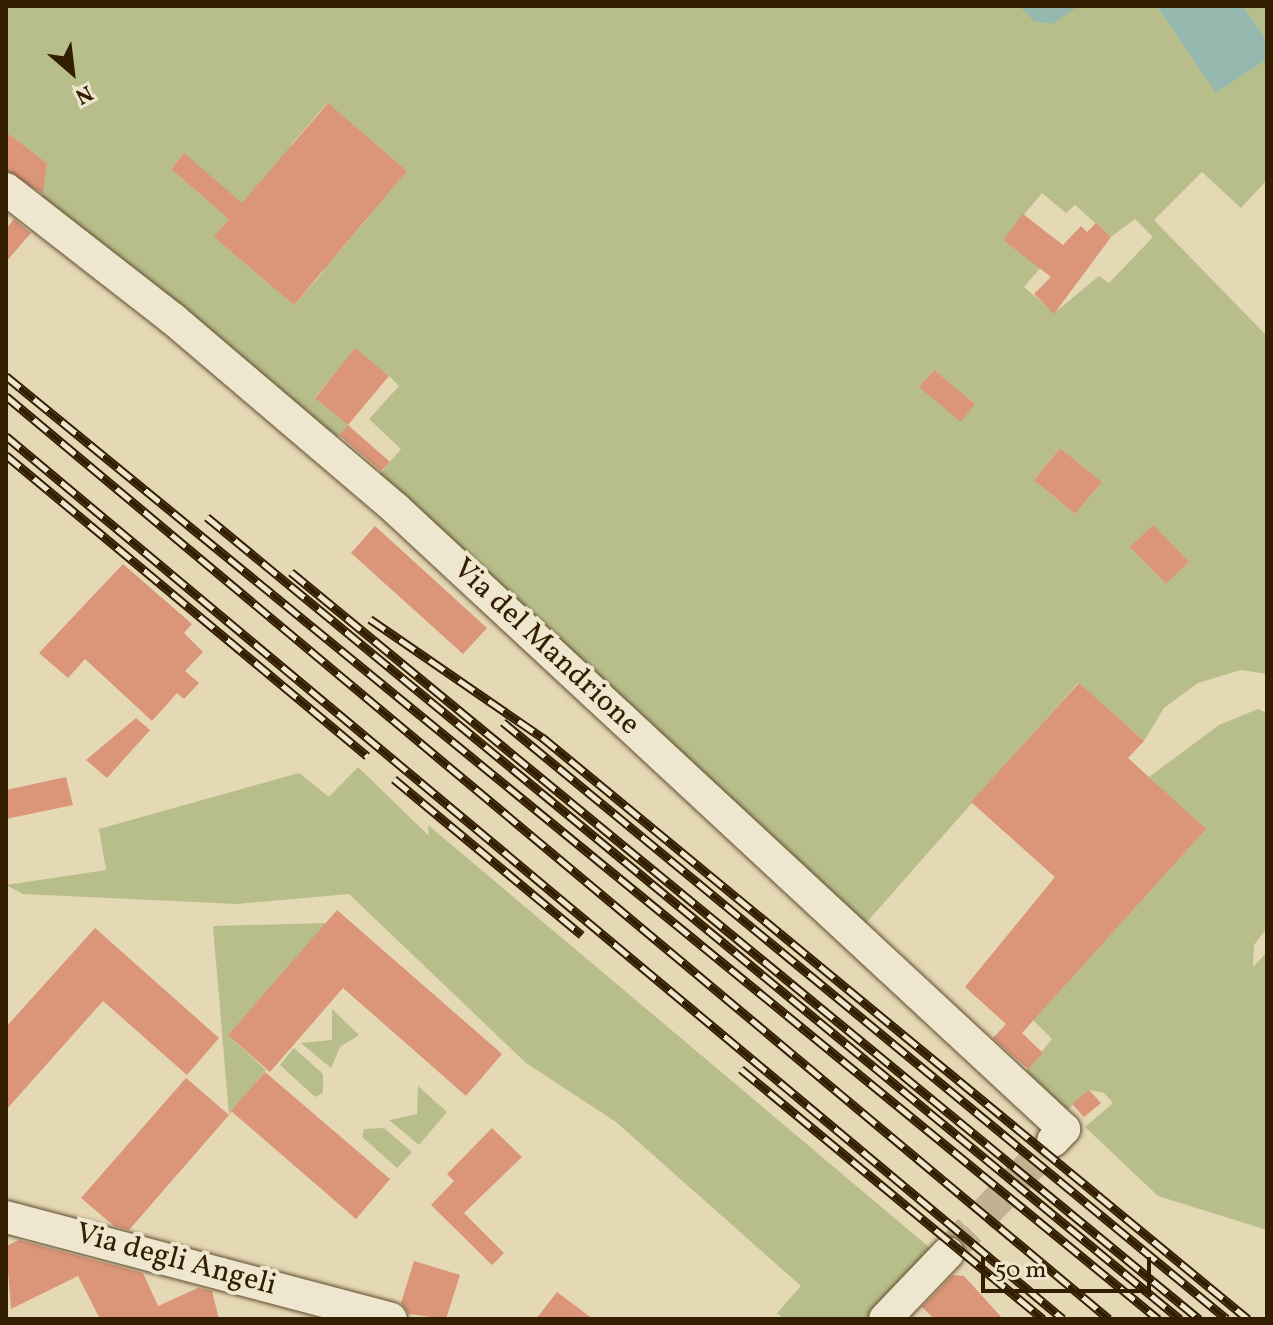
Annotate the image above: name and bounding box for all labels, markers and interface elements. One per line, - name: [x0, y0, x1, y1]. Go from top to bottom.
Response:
- north arrow: [32, 32, 112, 112]
- text: N: [69, 76, 98, 111]
- street label: Via del Mandrione: [445, 551, 647, 743]
- street label: Via degli Angeli: [72, 1216, 280, 1304]
- scale bar: [985, 1241, 1155, 1291]
- text: 50 m: [995, 1254, 1047, 1288]

